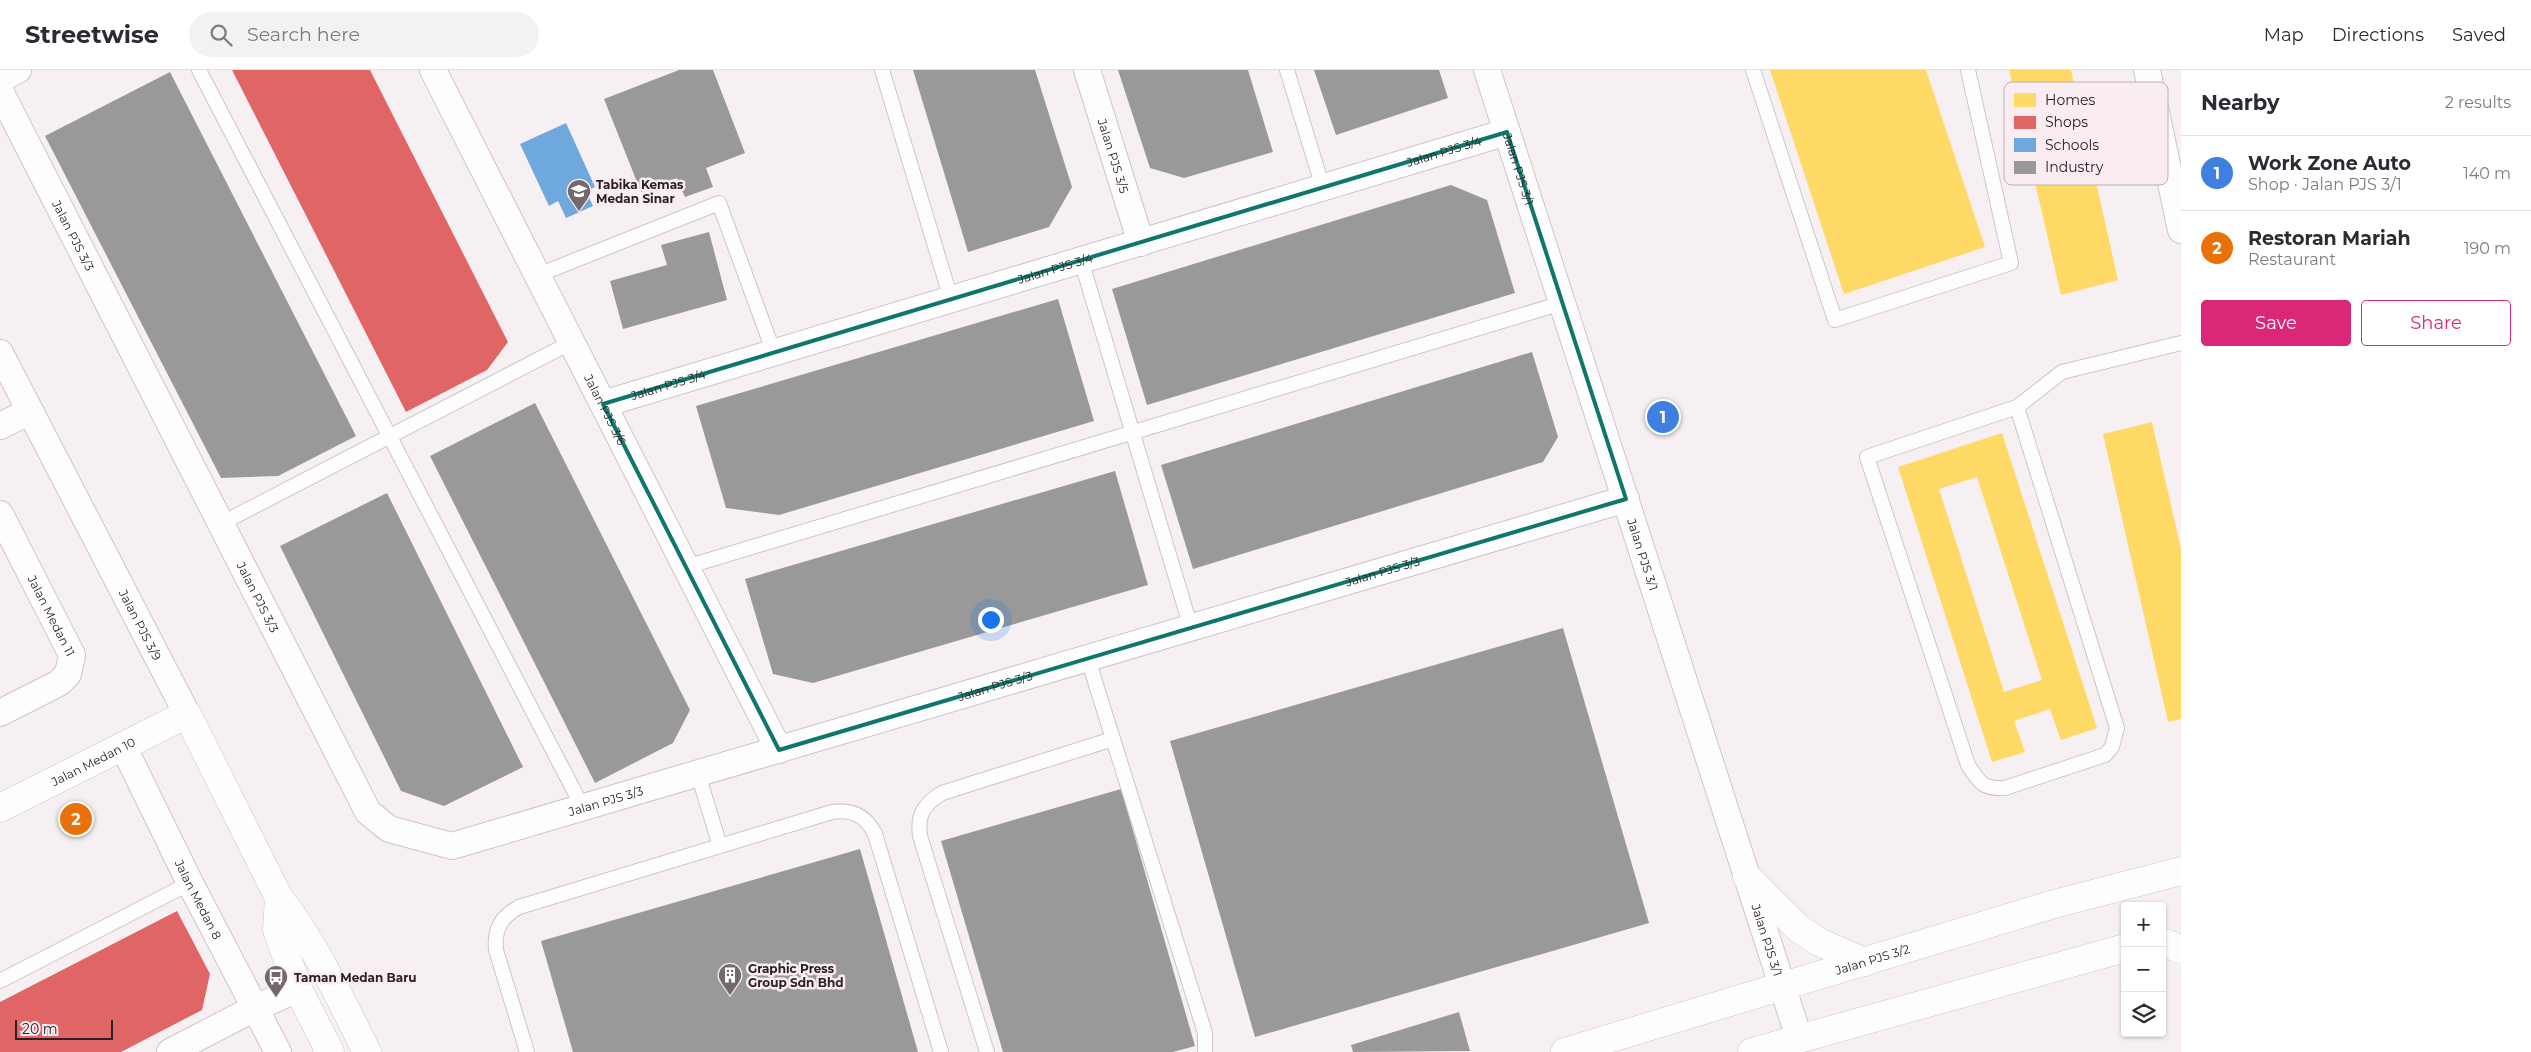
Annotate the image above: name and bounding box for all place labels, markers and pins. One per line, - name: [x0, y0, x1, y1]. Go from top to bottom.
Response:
- place label: Tabika Kemas Medan Sinar: [596, 177, 684, 206]
- school or university icon: Tabika Kemas Medan Sinar: [566, 178, 592, 212]
- pin: 1: [1647, 398, 1679, 436]
- pin: 2: [60, 800, 92, 838]
- place label: Graphic Press Group Sdn Bhd: [748, 961, 844, 990]
- building icon: Graphic Press Group Sdn Bhd: [717, 962, 743, 996]
- bus stop icon: Taman Medan Baru: [263, 964, 289, 998]
- place label: Taman Medan Baru: [294, 970, 417, 985]

